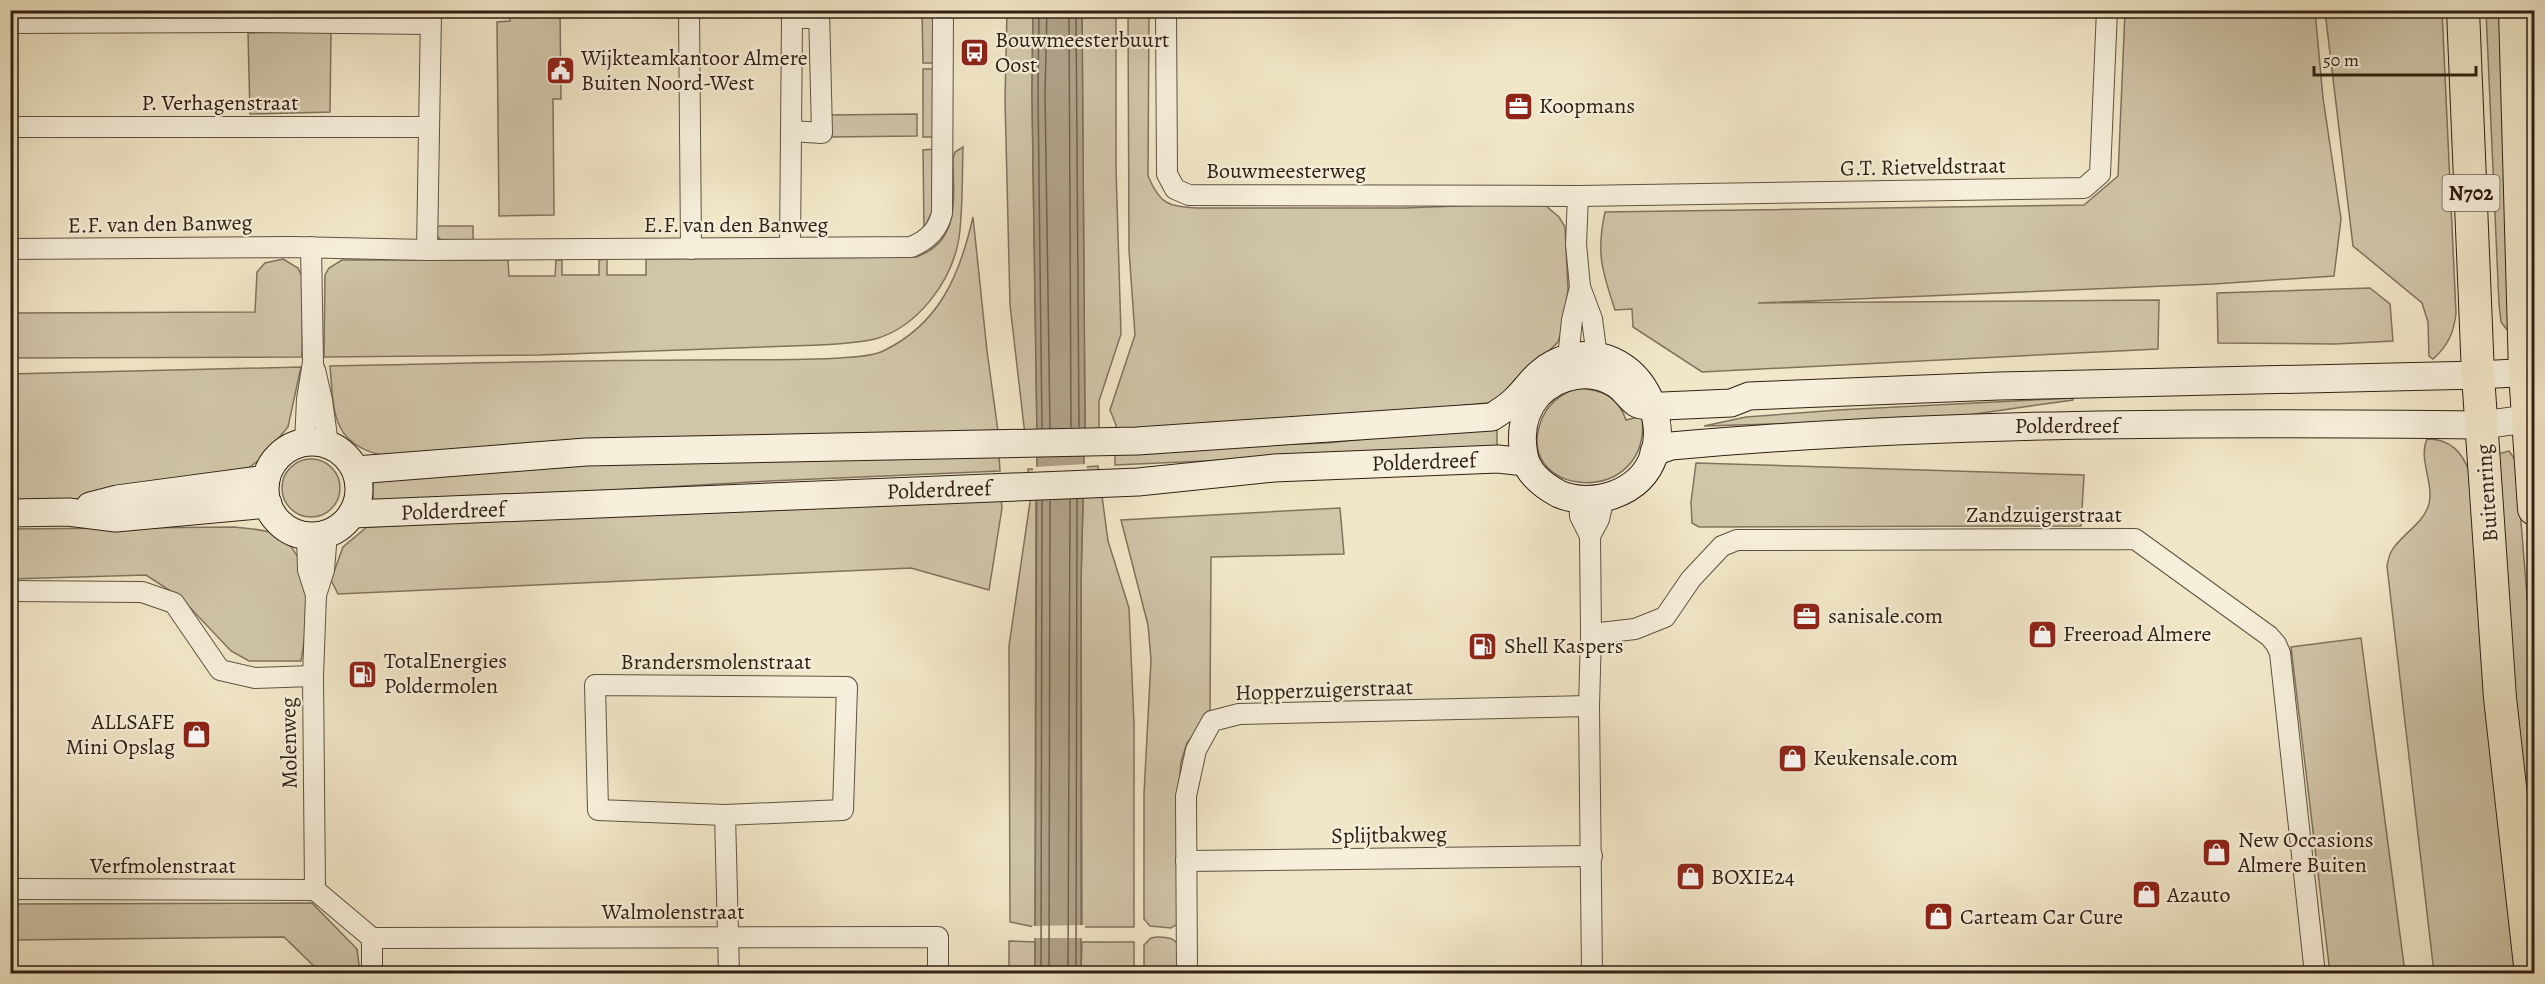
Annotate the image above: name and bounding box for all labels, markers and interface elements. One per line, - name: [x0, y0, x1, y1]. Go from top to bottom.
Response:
- place label: Bouwmeesterbuurt Oost: [995, 25, 1169, 80]
- bus stop icon: Bouwmeesterbuurt Oost: [958, 37, 990, 69]
- scale bar: [2314, 39, 2476, 77]
- place label: Wijkteamkantoor Almere Buiten Noord-West: [580, 43, 808, 98]
- text: 50 m: [2323, 48, 2359, 72]
- public building icon: Wijkteamkantoor Almere Buiten Noord-West: [544, 55, 576, 87]
- street label: P. Verhagenstraat: [142, 88, 298, 118]
- office icon: Koopmans: [1502, 90, 1534, 122]
- place label: Koopmans: [1539, 91, 1635, 121]
- street label: G.T. Rietveldstraat: [1840, 151, 2006, 183]
- street label: Bouwmeesterweg: [1206, 156, 1366, 186]
- road number: N702: [2442, 175, 2500, 211]
- street label: E.F. van den Banweg: [67, 207, 253, 241]
- street label: E.F. van den Banweg: [644, 210, 828, 240]
- street label: Polderdreef: [2015, 411, 2122, 441]
- street label: Buitenring: [2469, 443, 2505, 543]
- street label: Polderdreef: [1371, 445, 1479, 479]
- street label: Polderdreef: [886, 473, 994, 507]
- street label: Polderdreef: [400, 494, 508, 528]
- street label: Zandzuigerstraat: [1966, 500, 2122, 530]
- office icon: sanisale.com: [1791, 600, 1823, 632]
- place label: sanisale.com: [1828, 601, 1943, 631]
- shop icon: Freeroad Almere: [2026, 618, 2058, 650]
- place label: Freeroad Almere: [2063, 619, 2211, 649]
- fuel station icon: Shell Kaspers: [1467, 630, 1499, 662]
- place label: Shell Kaspers: [1504, 631, 1624, 661]
- place label: TotalEnergies Poldermolen: [384, 646, 507, 701]
- street label: Brandersmolenstraat: [621, 647, 811, 677]
- fuel station icon: TotalEnergies Poldermolen: [347, 658, 379, 690]
- street label: Hopperzuigerstraat: [1234, 672, 1414, 708]
- street label: Molenweg: [273, 697, 305, 789]
- place label: ALLSAFE Mini Opslag: [65, 707, 175, 762]
- shop icon: ALLSAFE Mini Opslag: [180, 719, 212, 751]
- shop icon: Keukensale.com: [1776, 742, 1808, 774]
- place label: Keukensale.com: [1813, 743, 1958, 773]
- street label: Splijtbakweg: [1331, 819, 1447, 851]
- place label: New Occasions Almere Buiten: [2237, 825, 2374, 880]
- shop icon: New Occasions Almere Buiten: [2201, 837, 2233, 869]
- street label: Verfmolenstraat: [89, 851, 236, 881]
- shop icon: BOXIE24: [1674, 861, 1706, 893]
- place label: BOXIE24: [1711, 862, 1795, 892]
- shop icon: Azauto: [2130, 879, 2162, 911]
- place label: Azauto: [2166, 880, 2230, 910]
- street label: Walmolenstraat: [601, 897, 744, 927]
- shop icon: Carteam Car Cure: [1923, 901, 1955, 933]
- place label: Carteam Car Cure: [1960, 902, 2123, 932]

